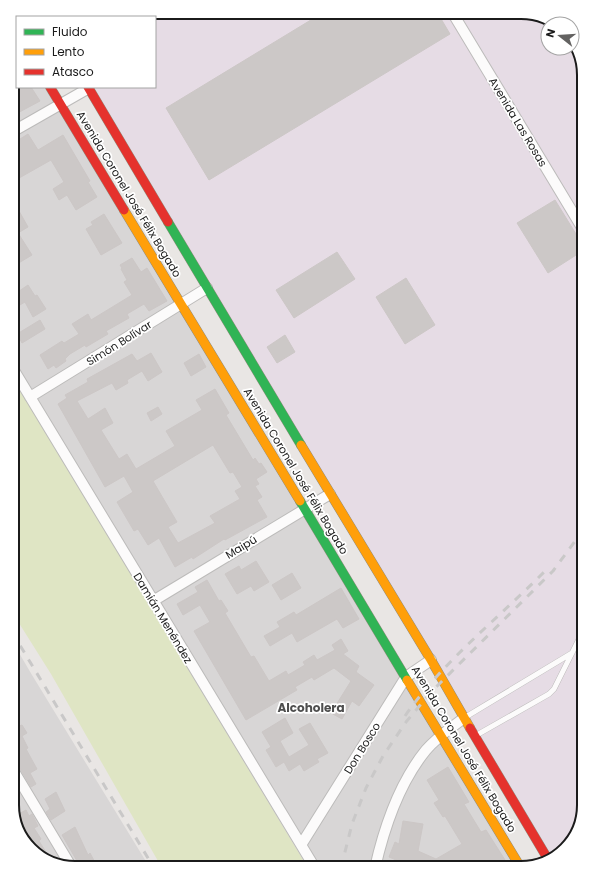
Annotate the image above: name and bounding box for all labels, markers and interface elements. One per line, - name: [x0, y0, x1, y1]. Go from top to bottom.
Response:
- legend: [16, 16, 156, 88]
- north arrow: [540, 16, 580, 56]
- text: Fluido: [52, 23, 88, 40]
- text: N: [542, 27, 559, 39]
- text: Lento: [52, 43, 85, 60]
- text: Atasco: [52, 63, 94, 80]
- street label: Avenida Las Rosas: [485, 74, 551, 170]
- street label: Avenida Coronel José Félix Bogado: [73, 108, 185, 280]
- street label: Simón Bolívar: [83, 316, 155, 370]
- street label: Avenida Coronel José Félix Bogado: [240, 385, 352, 557]
- street label: Maipú: [222, 531, 260, 563]
- street label: Damián Menéndez: [130, 570, 196, 666]
- street label: Avenida Coronel José Félix Bogado: [408, 663, 520, 835]
- district label: Alcoholera: [277, 699, 345, 716]
- street label: Don Bosco: [340, 719, 384, 777]

